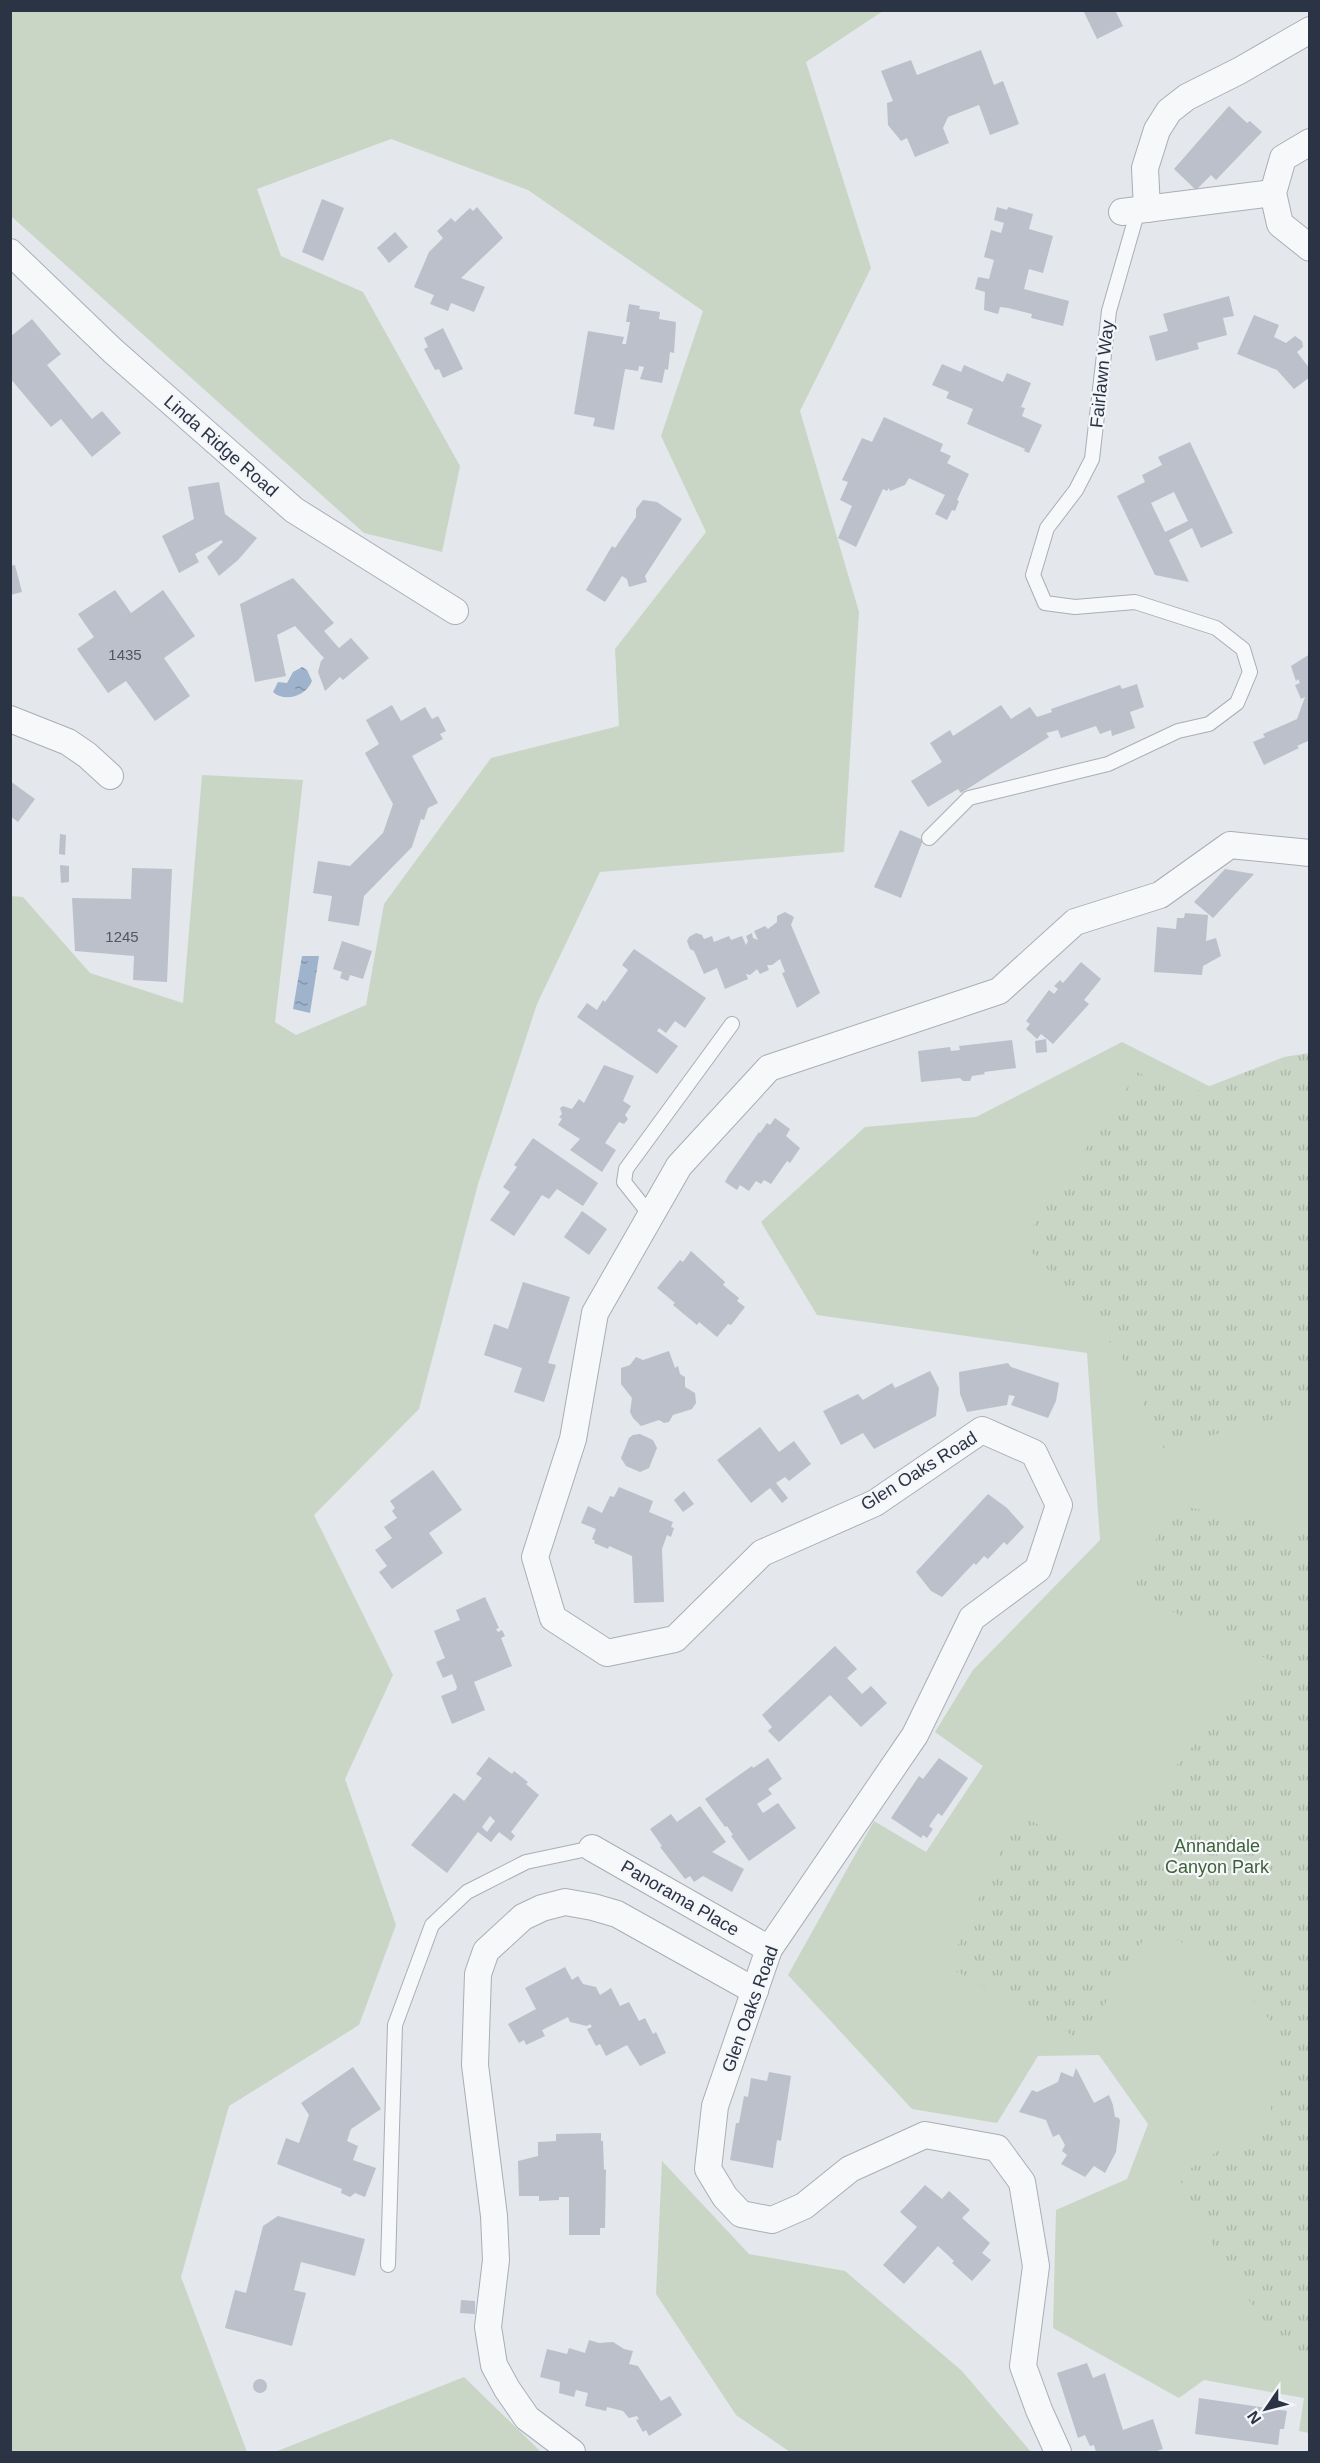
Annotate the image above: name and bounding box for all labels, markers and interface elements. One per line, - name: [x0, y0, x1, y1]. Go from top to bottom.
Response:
- street label: Fairlawn Way: [1086, 319, 1118, 429]
- street label: Linda Ridge Road: [160, 391, 282, 501]
- house number: 1435: [108, 646, 142, 663]
- house number: 1245: [105, 928, 139, 945]
- street label: Glen Oaks Road: [857, 1427, 981, 1515]
- park label: Annandale Canyon Park: [1165, 1836, 1270, 1877]
- street label: Panorama Place: [617, 1856, 743, 1940]
- street label: Glen Oaks Road: [718, 1943, 782, 2075]
- north arrow: [1236, 2379, 1296, 2439]
- text: N: [1244, 2408, 1264, 2427]

